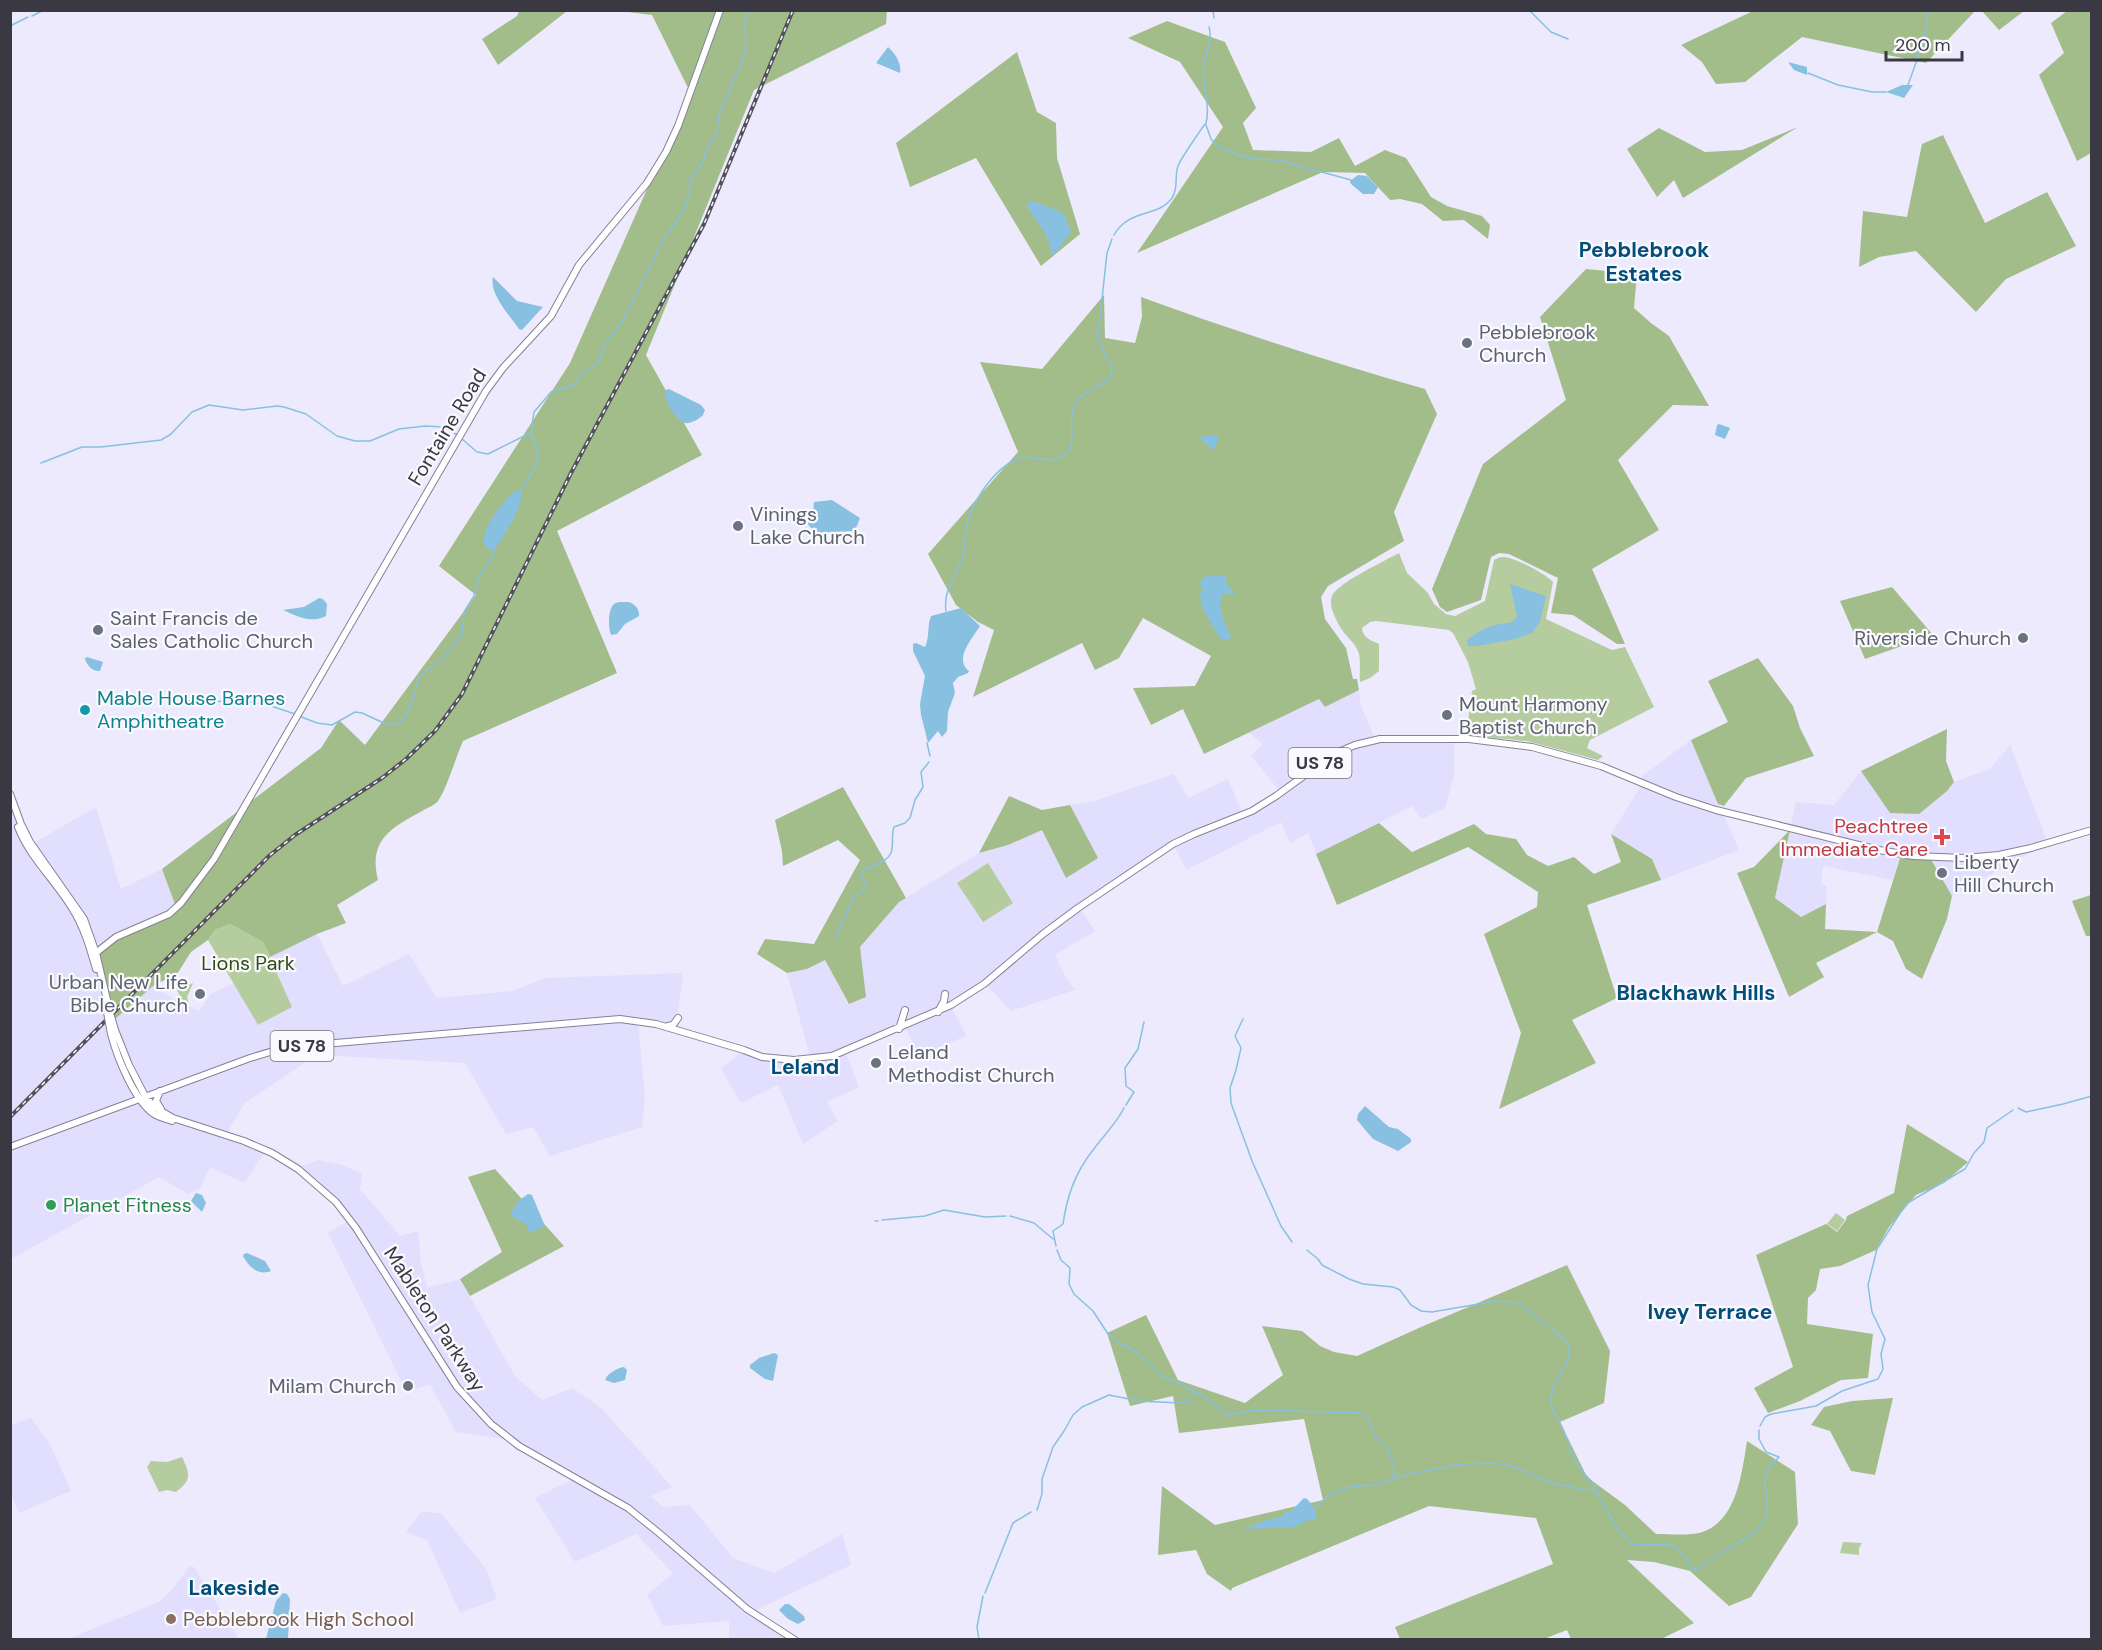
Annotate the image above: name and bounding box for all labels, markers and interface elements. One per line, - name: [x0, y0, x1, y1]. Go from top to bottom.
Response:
- scale bar: [1886, 24, 1962, 62]
- text: 200 m: [1895, 33, 1951, 57]
- district label: Pebblebrook Estates: [1579, 236, 1709, 288]
- place label: Pebblebrook Church: [1479, 319, 1596, 368]
- marker: Pebblebrook Church: [1460, 336, 1474, 350]
- street label: Fontaine Road: [402, 364, 492, 490]
- place label: Vinings Lake Church: [750, 501, 865, 550]
- marker: Vinings Lake Church: [731, 519, 745, 533]
- place label: Saint Francis de Sales Catholic Church: [110, 605, 313, 654]
- marker: Saint Francis de Sales Catholic Church: [91, 623, 105, 637]
- place label: Riverside Church: [1854, 625, 2011, 651]
- marker: Riverside Church: [2016, 631, 2030, 645]
- place label: Mable House Barnes Amphitheatre: [97, 685, 285, 734]
- place label: Mount Harmony Baptist Church: [1459, 691, 1608, 740]
- marker: Mable House Barnes Amphitheatre: [78, 703, 92, 717]
- marker: Mount Harmony Baptist Church: [1440, 708, 1454, 722]
- road number: US 78: [1288, 748, 1352, 778]
- place label: Peachtree Immediate Care: [1781, 813, 1928, 862]
- marker: Peachtree Immediate Care: [1933, 828, 1951, 846]
- place label: Liberty Hill Church: [1954, 849, 2054, 898]
- marker: Liberty Hill Church: [1935, 866, 1949, 880]
- park label: Lions Park: [201, 950, 295, 976]
- place label: Urban New Life Bible Church: [49, 969, 188, 1018]
- district label: Blackhawk Hills: [1617, 979, 1775, 1007]
- marker: Urban New Life Bible Church: [193, 987, 207, 1001]
- road number: US 78: [270, 1031, 334, 1061]
- place label: Leland Methodist Church: [888, 1039, 1054, 1088]
- district label: Leland: [771, 1053, 839, 1081]
- marker: Leland Methodist Church: [869, 1056, 883, 1070]
- place label: Planet Fitness: [63, 1192, 192, 1218]
- marker: Planet Fitness: [44, 1198, 58, 1212]
- street label: Mableton Parkway: [378, 1241, 492, 1397]
- district label: Ivey Terrace: [1648, 1298, 1773, 1326]
- place label: Milam Church: [269, 1373, 396, 1399]
- marker: Milam Church: [401, 1379, 415, 1393]
- district label: Lakeside: [188, 1574, 280, 1602]
- place label: Pebblebrook High School: [183, 1606, 414, 1632]
- marker: Pebblebrook High School: [164, 1612, 178, 1626]

